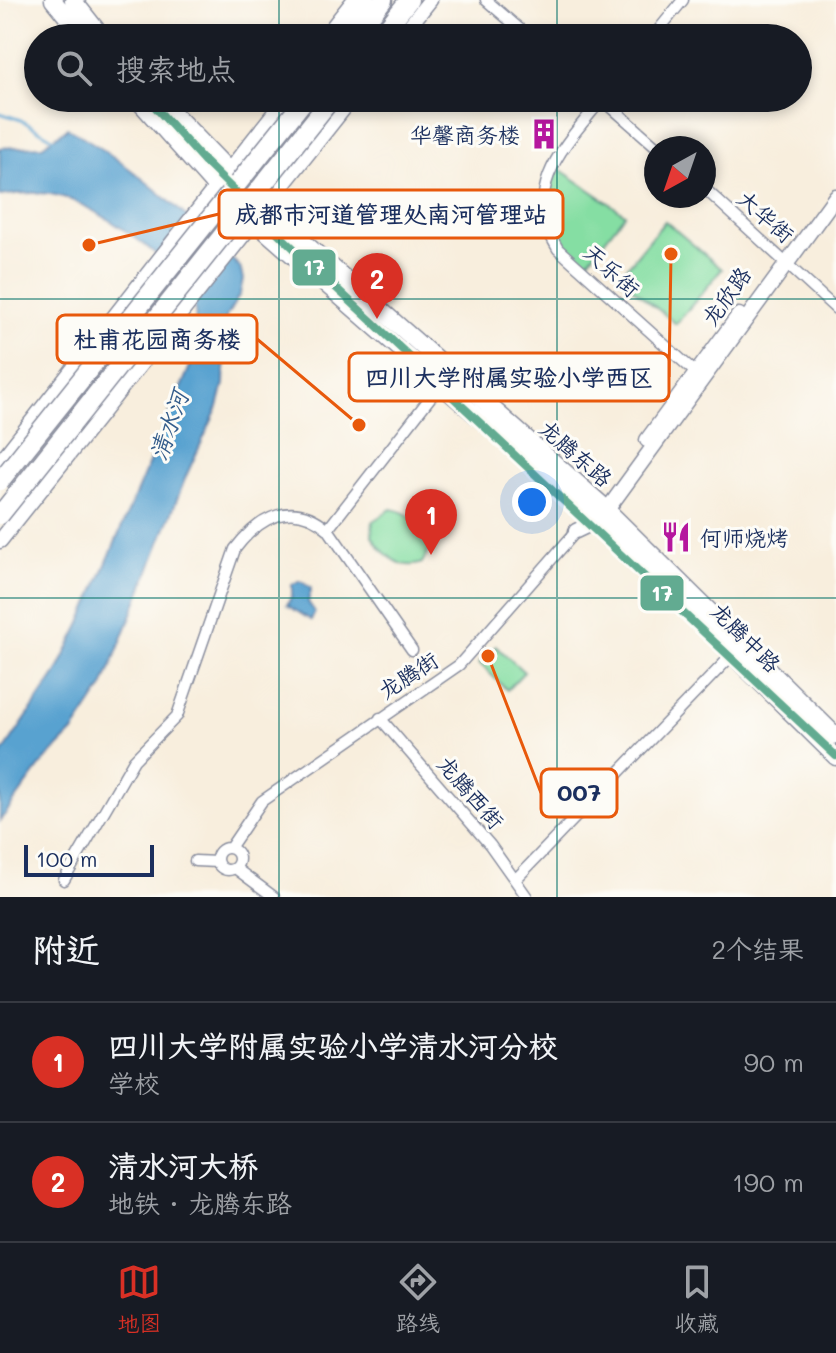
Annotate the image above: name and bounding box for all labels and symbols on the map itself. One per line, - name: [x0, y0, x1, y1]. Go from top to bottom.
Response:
- building icon: 华馨商务楼: [527, 117, 561, 151]
- place label: 华馨商务楼: [410, 120, 520, 149]
- north arrow: [644, 136, 716, 208]
- street label: 大华街: [732, 183, 800, 249]
- callout: 成都市河道管理处南河管理站: [219, 190, 563, 238]
- text: 成都市河道管理处南河管理站: [235, 198, 547, 229]
- street label: 天乐街: [578, 237, 646, 303]
- line badge: 17: [291, 248, 337, 287]
- text: 17: [303, 252, 325, 281]
- pin: 2: [351, 253, 403, 319]
- street label: 龙欣路: [695, 261, 757, 331]
- callout: 杜甫花园商务楼: [57, 315, 257, 363]
- text: 杜甫花园商务楼: [73, 323, 241, 354]
- callout: 四川大学附属实验小学西区: [349, 353, 669, 401]
- text: 四川大学附属实验小学西区: [365, 361, 653, 392]
- water label: 清水河: [142, 382, 196, 464]
- street label: 龙腾东路: [533, 413, 619, 493]
- your location: [512, 482, 552, 522]
- pin: 1: [405, 489, 457, 555]
- restaurant icon: 何师烧烤: [659, 520, 693, 554]
- place label: 何师烧烤: [700, 523, 788, 552]
- line badge: 17: [639, 574, 685, 612]
- text: 17: [651, 578, 673, 607]
- street label: 龙腾中路: [705, 596, 787, 678]
- street label: 龙腾街: [372, 645, 444, 705]
- street label: 龙腾西街: [431, 749, 511, 835]
- callout: 007: [541, 769, 617, 817]
- text: 007: [557, 776, 601, 807]
- scale bar: [24, 841, 154, 877]

